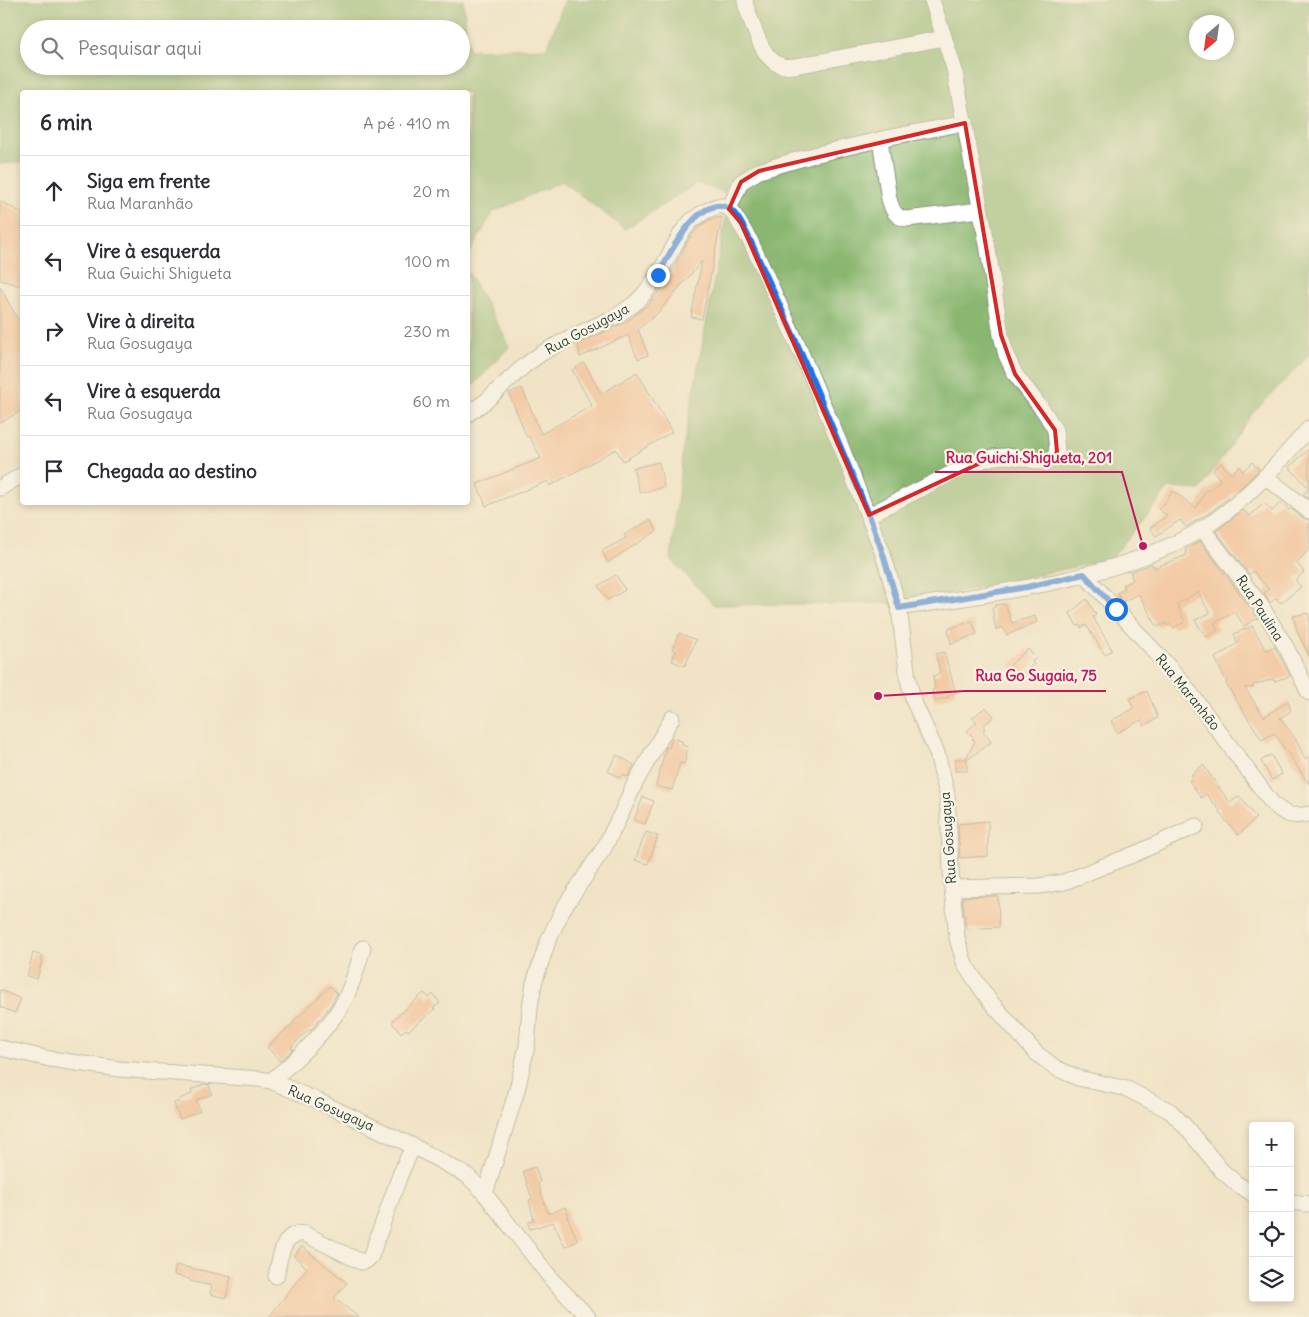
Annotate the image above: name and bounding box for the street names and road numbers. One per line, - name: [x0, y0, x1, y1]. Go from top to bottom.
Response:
- street label: Rua Gosugaya: [542, 299, 632, 359]
- street label: Rua Paulina: [1232, 572, 1288, 644]
- street label: Rua Maranhão: [1152, 650, 1224, 734]
- street label: Rua Gosugaya: [936, 791, 960, 885]
- street label: Rua Gosugaya: [285, 1081, 377, 1135]

